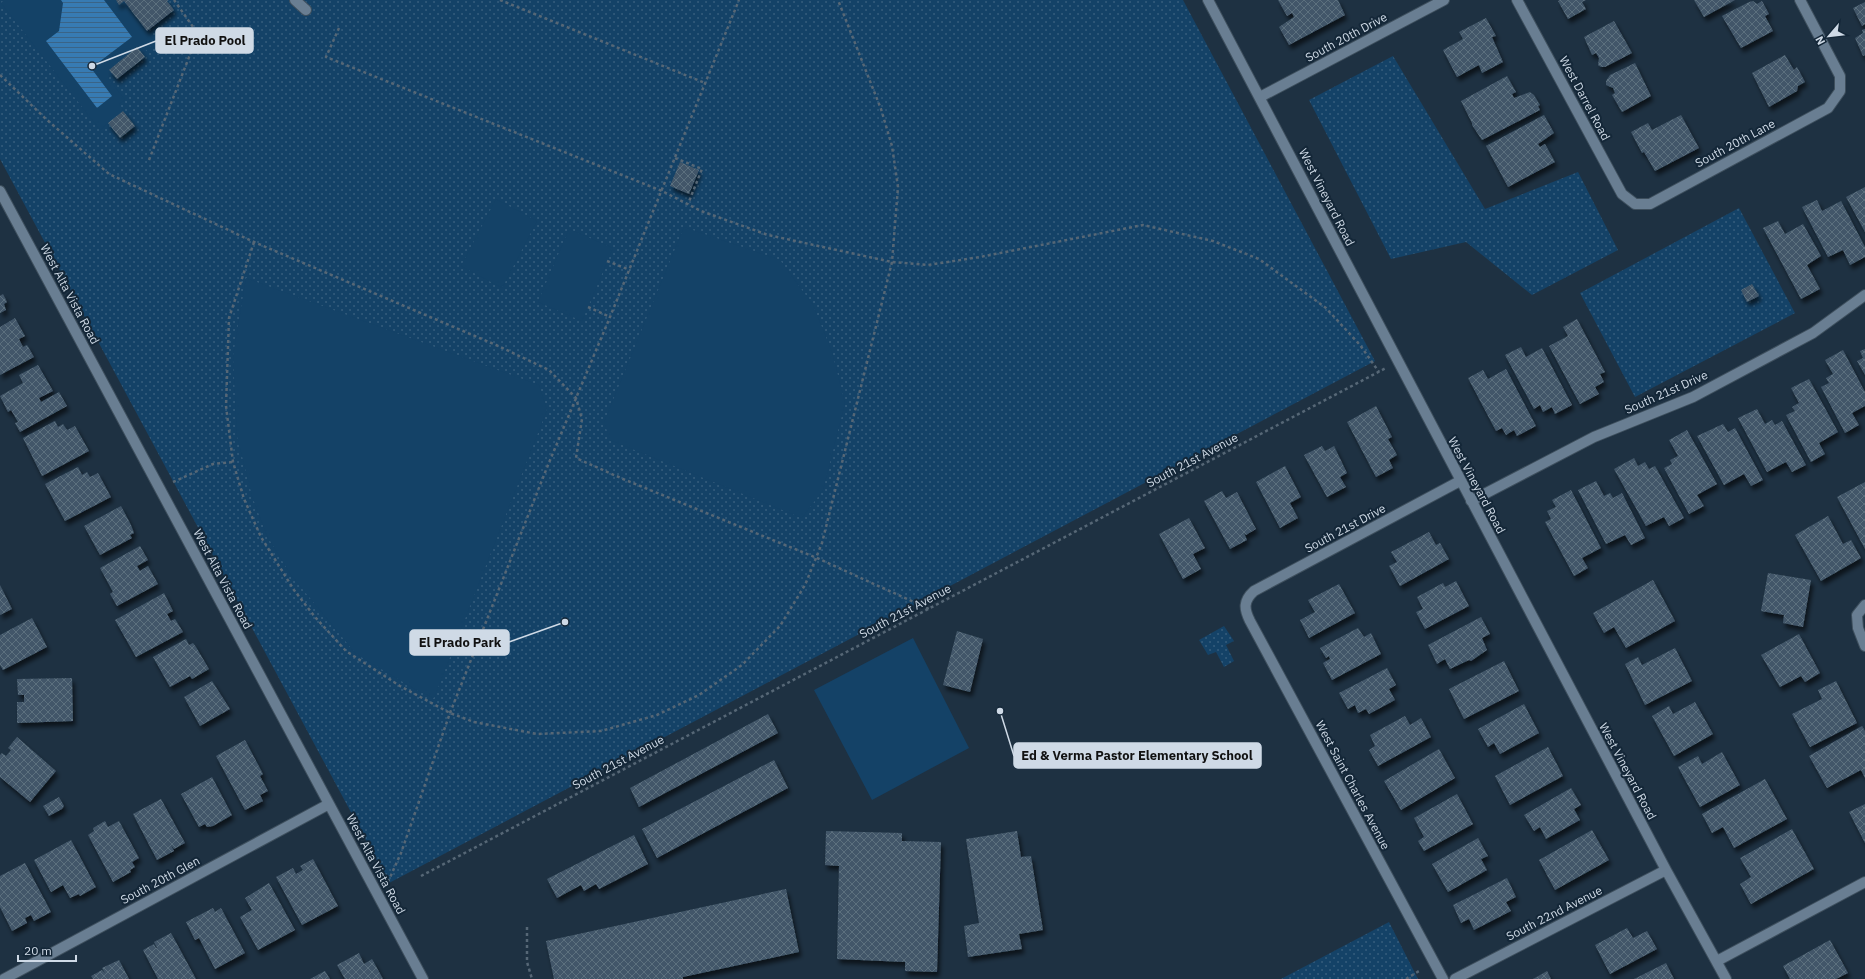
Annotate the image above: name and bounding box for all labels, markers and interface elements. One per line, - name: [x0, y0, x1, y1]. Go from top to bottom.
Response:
- street label: South 20th Drive: [1303, 9, 1390, 65]
- north arrow: [1809, 16, 1849, 56]
- callout: El Prado Pool: [156, 28, 253, 53]
- text: El Prado Pool: [165, 32, 246, 49]
- text: N: [1812, 34, 1828, 47]
- street label: West Darrel Road: [1556, 53, 1614, 143]
- street label: South 20th Lane: [1692, 115, 1778, 170]
- street label: West Vineyard Road: [1296, 146, 1358, 248]
- street label: West Alta Vista Road: [37, 241, 103, 347]
- street label: South 21st Drive: [1622, 367, 1710, 417]
- street label: South 21st Avenue: [1144, 429, 1241, 490]
- street label: West Vineyard Road: [1445, 434, 1509, 536]
- street label: South 21st Drive: [1302, 500, 1388, 556]
- street label: West Alta Vista Road: [190, 526, 256, 632]
- street label: South 21st Avenue: [857, 580, 954, 641]
- callout: El Prado Park: [410, 630, 509, 655]
- text: El Prado Park: [419, 634, 502, 651]
- street label: West Saint Charles Avenue: [1313, 718, 1394, 852]
- street label: West Vineyard Road: [1596, 720, 1660, 822]
- street label: South 21st Avenue: [570, 731, 667, 792]
- callout: Ed & Verma Pastor Elementary School: [1014, 743, 1261, 768]
- text: Ed & Verma Pastor Elementary School: [1021, 747, 1253, 764]
- street label: West Alta Vista Road: [343, 811, 409, 917]
- street label: South 20th Glen: [118, 853, 202, 907]
- street label: South 22nd Avenue: [1504, 882, 1605, 944]
- scale bar: [18, 937, 76, 963]
- text: 20 m: [24, 943, 52, 958]

